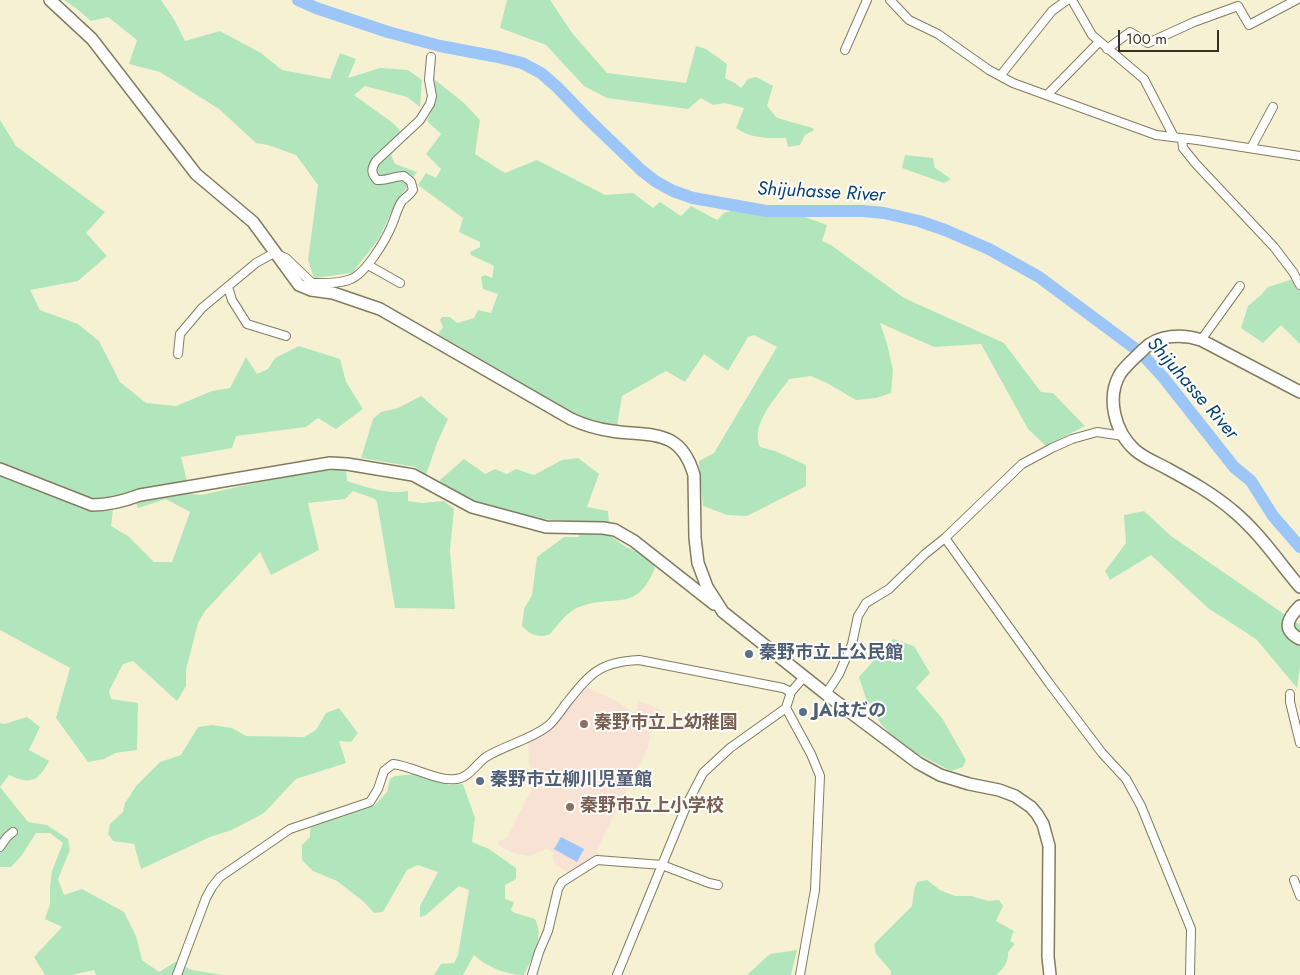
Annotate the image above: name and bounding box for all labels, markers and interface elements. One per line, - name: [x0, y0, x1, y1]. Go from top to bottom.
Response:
- scale bar: [1120, 20, 1221, 52]
- text: 100 m: [1126, 28, 1167, 50]
- water label: Shijuhasse River: [757, 178, 885, 208]
- water label: Shijuhasse River: [1141, 333, 1243, 445]
- place label: 秦野市立上公民館: [759, 643, 903, 665]
- marker: 秦野市立上公民館: [743, 648, 755, 660]
- place label: JAはだの: [813, 701, 886, 723]
- marker: JAはだの: [797, 706, 809, 718]
- place label: 秦野市立上幼稚園: [594, 713, 738, 735]
- marker: 秦野市立上幼稚園: [578, 718, 590, 730]
- place label: 秦野市立柳川児童館: [490, 770, 652, 792]
- marker: 秦野市立柳川児童館: [474, 775, 486, 787]
- place label: 秦野市立上小学校: [580, 796, 724, 818]
- marker: 秦野市立上小学校: [564, 801, 576, 813]

